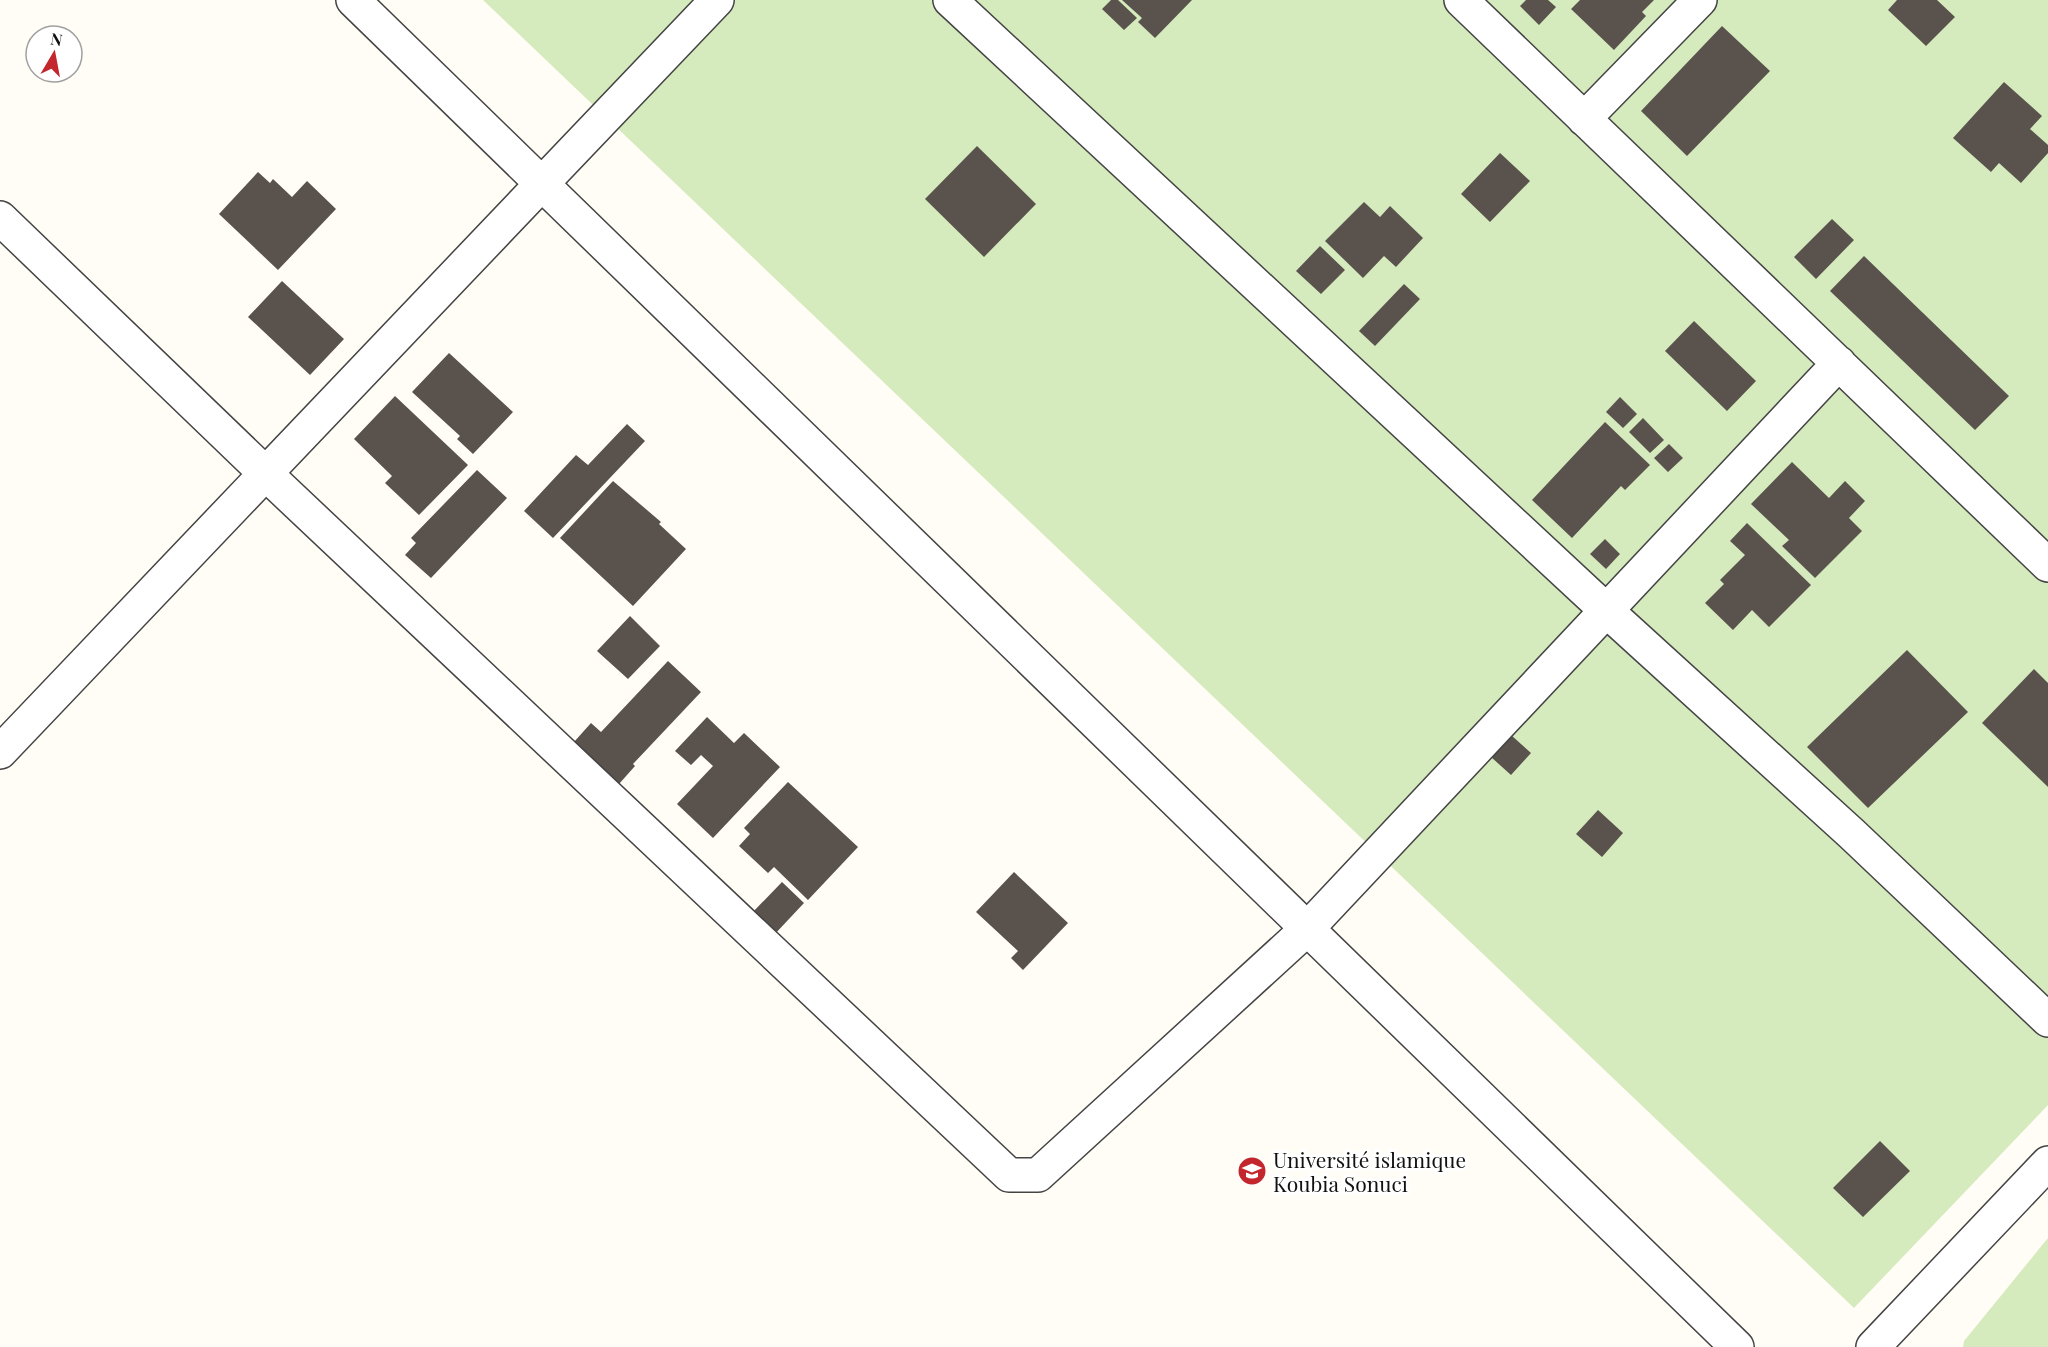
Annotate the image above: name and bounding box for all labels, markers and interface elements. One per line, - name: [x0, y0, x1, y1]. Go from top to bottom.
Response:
- north arrow: [24, 24, 84, 84]
- text: N: [49, 27, 65, 50]
- place label: Université islamique Koubia Sonuci: [1273, 1145, 1466, 1197]
- school or university icon: Université islamique Koubia Sonuci: [1236, 1155, 1268, 1187]

